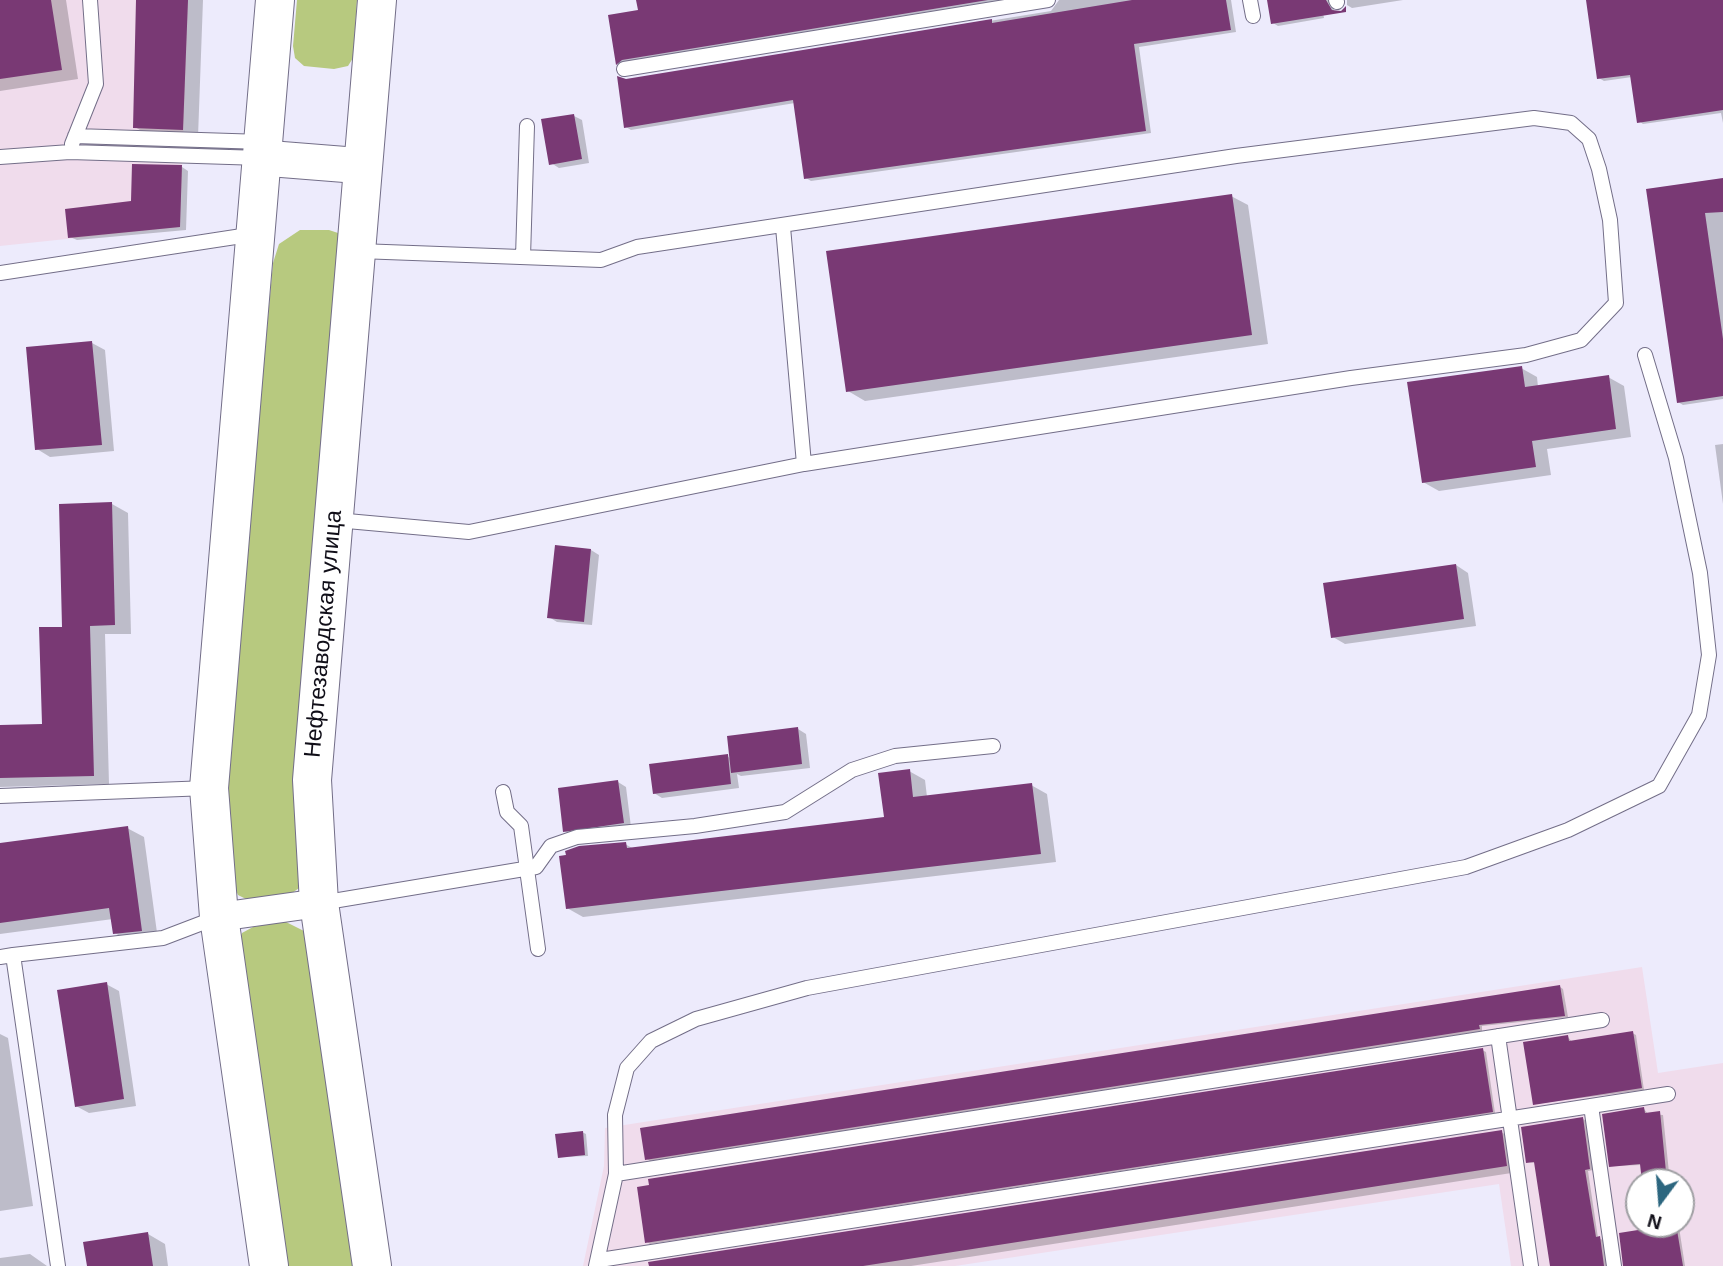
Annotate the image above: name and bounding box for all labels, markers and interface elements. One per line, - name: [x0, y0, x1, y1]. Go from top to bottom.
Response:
- street label: Нефтезаводская улица: [299, 509, 349, 759]
- north arrow: [1625, 1168, 1695, 1238]
- text: N: [1645, 1210, 1664, 1234]

